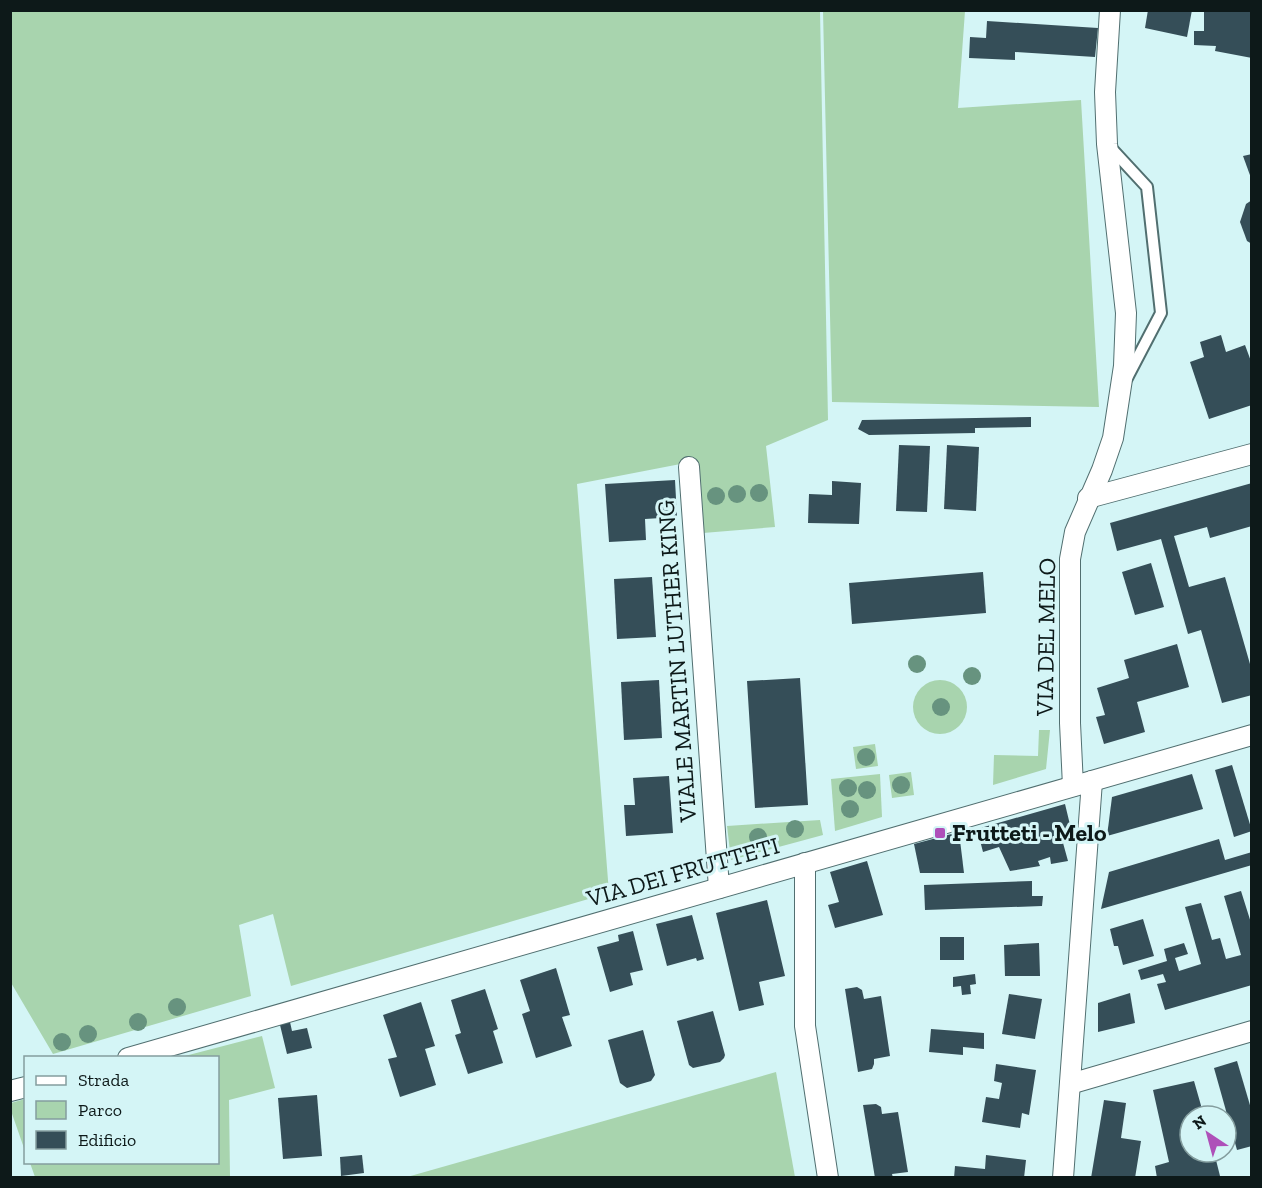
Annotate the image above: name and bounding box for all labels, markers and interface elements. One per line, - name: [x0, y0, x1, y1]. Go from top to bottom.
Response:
- street label: VIALE MARTIN LUTHER KING: [651, 499, 702, 824]
- street label: VIA DEL MELO: [1030, 558, 1061, 717]
- place label: Frutteti - Melo: [952, 818, 1107, 847]
- marker: Frutteti - Melo: [933, 826, 947, 840]
- street label: VIA DEI FRUTTETI: [582, 830, 783, 913]
- legend: [24, 1056, 219, 1164]
- text: Strada: [78, 1069, 129, 1091]
- text: Parco: [78, 1099, 122, 1121]
- north arrow: [1178, 1104, 1238, 1164]
- text: N: [1189, 1111, 1210, 1134]
- text: Edificio: [78, 1129, 136, 1151]

